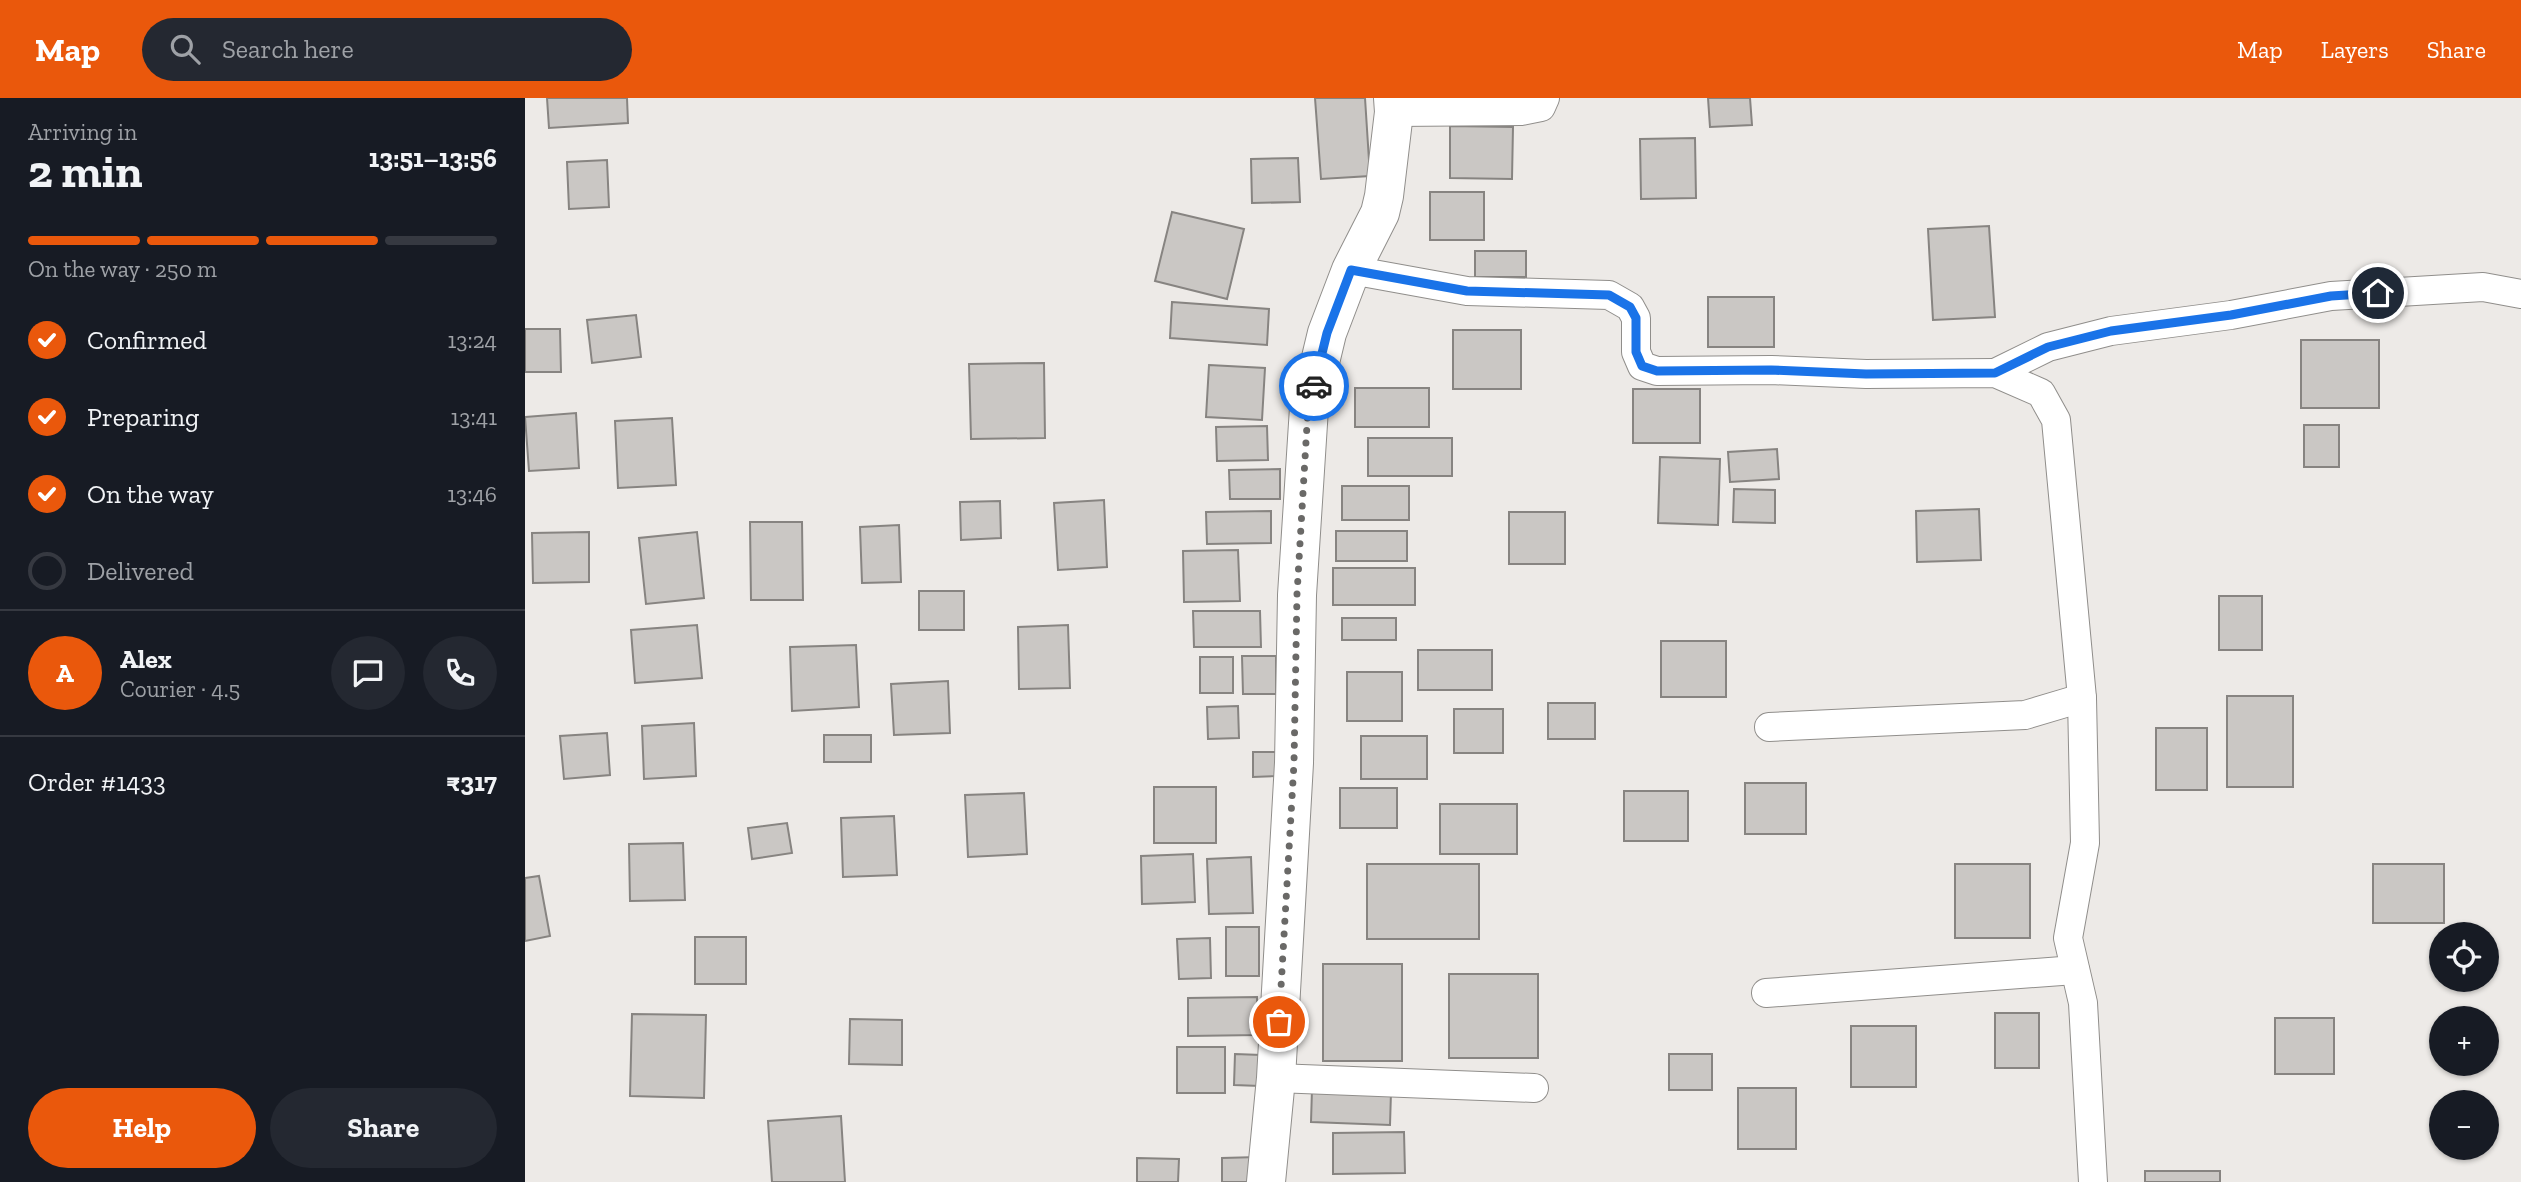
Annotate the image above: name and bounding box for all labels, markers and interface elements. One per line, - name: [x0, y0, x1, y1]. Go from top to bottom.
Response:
- search box: [142, 18, 632, 81]
- text: Map: [35, 30, 100, 69]
- icon: search: [166, 30, 204, 68]
- text: Search here: [222, 33, 354, 65]
- text: Map: [2237, 35, 2283, 64]
- text: Layers: [2321, 35, 2389, 64]
- text: Share: [2427, 35, 2486, 64]
- text: Arriving in: [28, 118, 137, 146]
- text: 13:51–13:56: [369, 142, 497, 174]
- text: 2 min: [28, 144, 143, 199]
- text: On the way · 250 m: [28, 255, 217, 283]
- pin: [2348, 263, 2408, 323]
- icon: home: [2359, 274, 2397, 312]
- icon: check: [28, 321, 66, 359]
- text: Confirmed: [87, 324, 207, 356]
- text: 13:24: [448, 326, 497, 354]
- courier: [1279, 351, 1349, 421]
- icon: car: [1295, 367, 1333, 405]
- icon: check: [28, 398, 66, 436]
- text: Preparing: [87, 401, 199, 433]
- text: 13:41: [450, 403, 497, 431]
- icon: check: [28, 475, 66, 513]
- text: On the way: [87, 478, 214, 510]
- text: 13:46: [447, 480, 497, 508]
- text: Delivered: [87, 555, 194, 587]
- button: chat: [331, 636, 405, 710]
- button: phone: [423, 636, 497, 710]
- text: Alex: [120, 643, 172, 675]
- text: A: [56, 657, 74, 689]
- text: Courier · 4.5: [120, 675, 240, 703]
- text: Order #1433: [28, 766, 166, 798]
- text: ₹317: [446, 766, 497, 798]
- map controls: [2429, 922, 2499, 1160]
- button: locate: [2429, 922, 2499, 992]
- pin: [1249, 992, 1309, 1052]
- icon: bag: [1260, 1003, 1298, 1041]
- button: +: [2429, 1006, 2499, 1076]
- button: Help: [28, 1088, 256, 1168]
- button: Share: [270, 1088, 497, 1168]
- button: −: [2429, 1090, 2499, 1160]

